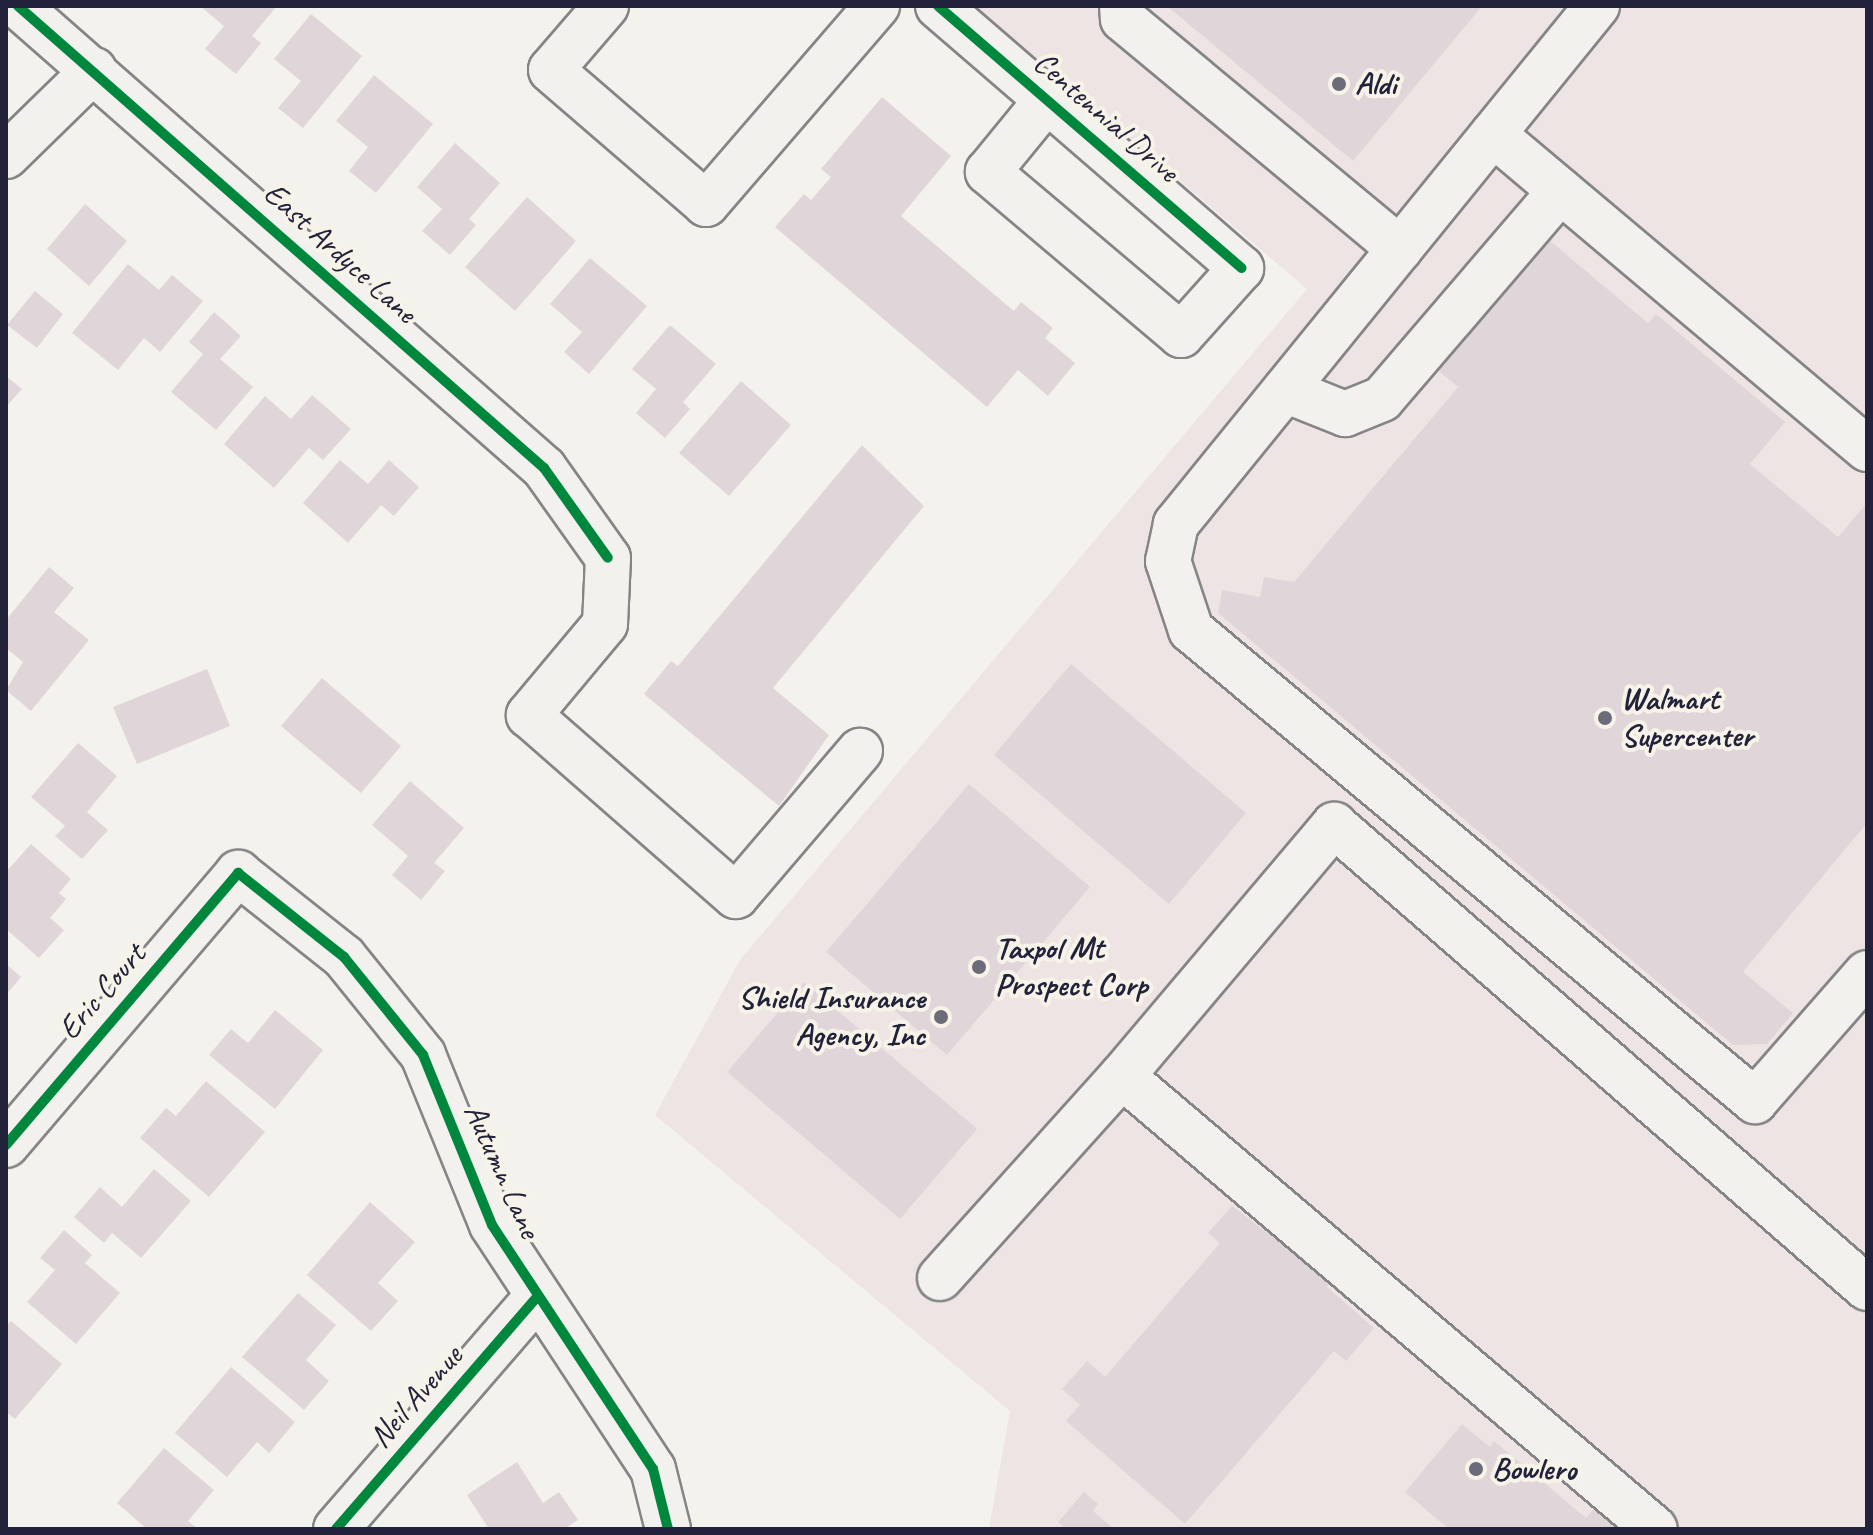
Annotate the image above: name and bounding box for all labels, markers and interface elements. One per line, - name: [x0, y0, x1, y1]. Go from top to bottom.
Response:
- street label: Centennial Drive: [1025, 43, 1187, 191]
- place label: Aldi: [1355, 65, 1396, 103]
- marker: Aldi: [1330, 75, 1348, 93]
- street label: East Ardyce Lane: [256, 174, 424, 332]
- place label: Walmart Supercenter: [1621, 681, 1753, 756]
- marker: Walmart Supercenter: [1596, 709, 1614, 727]
- place label: Taxpol Mt Prospect Corp: [995, 930, 1148, 1005]
- street label: Eric Court: [50, 936, 154, 1048]
- marker: Taxpol Mt Prospect Corp: [970, 958, 988, 976]
- place label: Shield Insurance Agency, Inc: [738, 980, 925, 1055]
- marker: Shield Insurance Agency, Inc: [932, 1008, 950, 1026]
- street label: Autumn Lane: [455, 1097, 549, 1245]
- street label: Neil Avenue: [361, 1338, 471, 1456]
- place label: Bowlero: [1492, 1450, 1576, 1488]
- marker: Bowlero: [1467, 1460, 1485, 1478]

